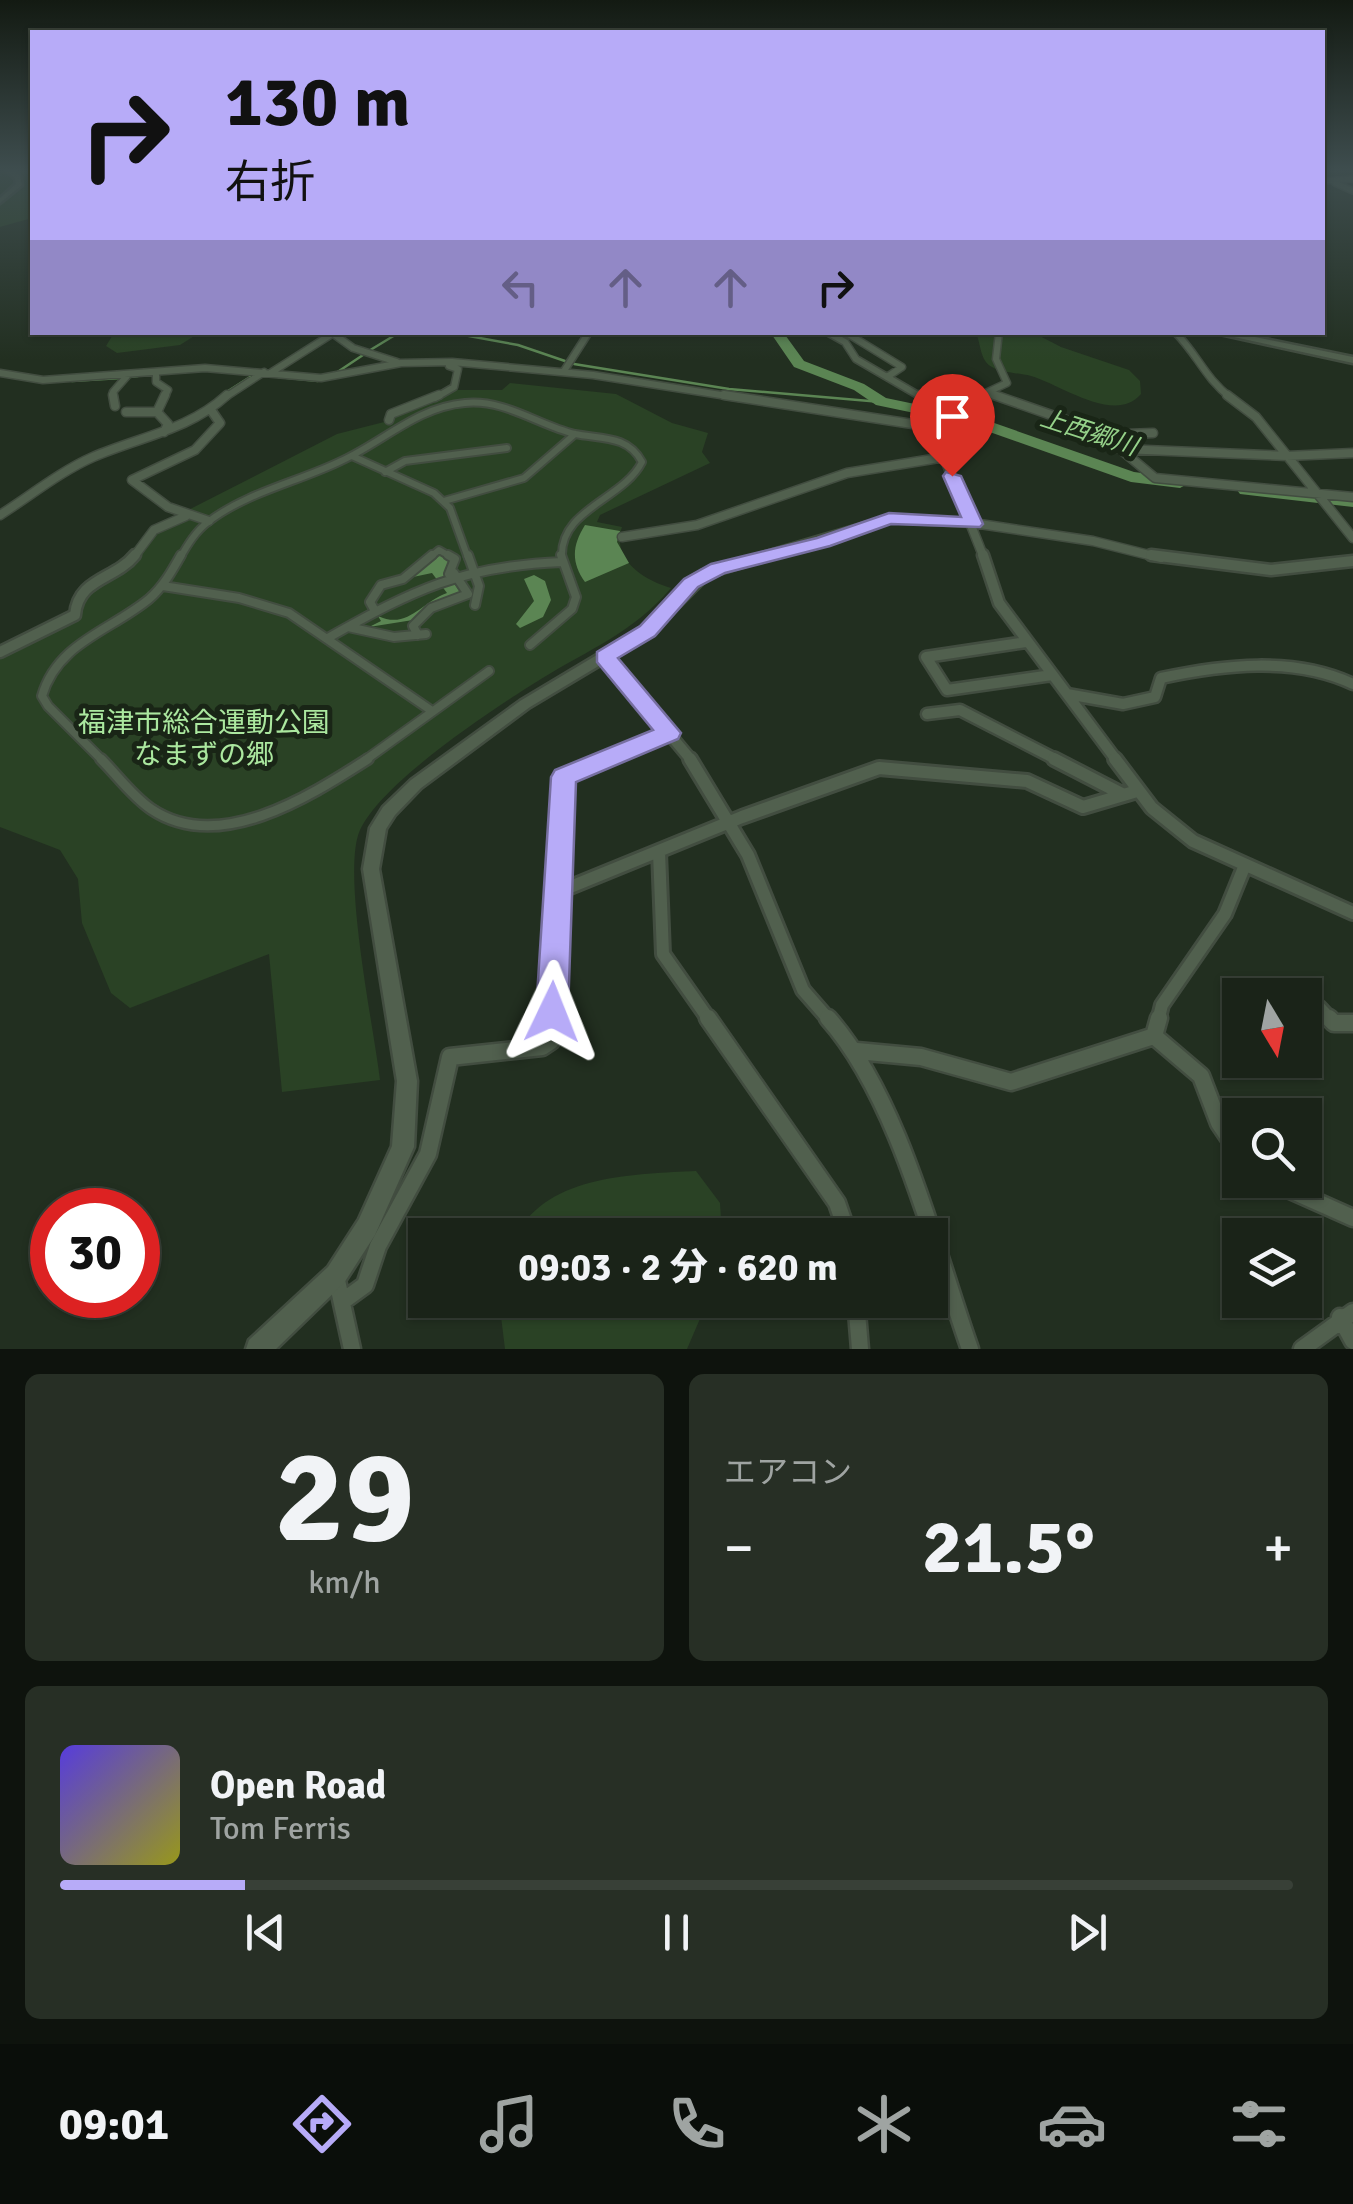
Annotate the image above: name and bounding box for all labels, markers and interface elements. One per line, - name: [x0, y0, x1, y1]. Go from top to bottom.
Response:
- text: 130 m: [225, 59, 410, 145]
- icon: right: [60, 70, 190, 200]
- text: 右折: [225, 155, 315, 210]
- icon: left: [493, 260, 548, 315]
- icon: ahead: [598, 260, 653, 315]
- icon: ahead: [703, 260, 758, 315]
- icon: right: [808, 260, 863, 315]
- pin: [910, 374, 995, 477]
- icon: arrive: [925, 389, 980, 444]
- water label: 上西郷川: [1037, 402, 1144, 463]
- park label: 福津市総合運動公園 なまずの郷: [78, 706, 330, 772]
- position arrow: [500, 960, 604, 1064]
- north arrow: [1222, 978, 1322, 1078]
- map controls: [1222, 978, 1322, 1318]
- button: search: [1222, 1098, 1322, 1198]
- speed limit sign: 30: [30, 1188, 160, 1318]
- button: layers: [1222, 1218, 1322, 1318]
- text: 09:03 · 2 分 · 620 m: [518, 1244, 838, 1291]
- text: 29: [274, 1418, 415, 1578]
- text: エアコン: [724, 1453, 852, 1492]
- text: 21.5°: [922, 1501, 1095, 1594]
- text: −: [724, 1514, 754, 1582]
- text: +: [1263, 1514, 1293, 1582]
- text: km/h: [308, 1563, 381, 1602]
- text: Open Road: [210, 1762, 386, 1809]
- text: Tom Ferris: [210, 1809, 351, 1848]
- icon: previous: [238, 1905, 293, 1960]
- icon: pause: [649, 1905, 704, 1960]
- icon: next: [1060, 1905, 1115, 1960]
- icon: directions: [287, 2089, 357, 2159]
- icon: music: [474, 2089, 544, 2159]
- icon: phone: [662, 2089, 732, 2159]
- icon: climate: [849, 2089, 919, 2159]
- icon: car: [1037, 2089, 1107, 2159]
- icon: filters: [1224, 2089, 1294, 2159]
- text: 09:01: [59, 2097, 169, 2152]

